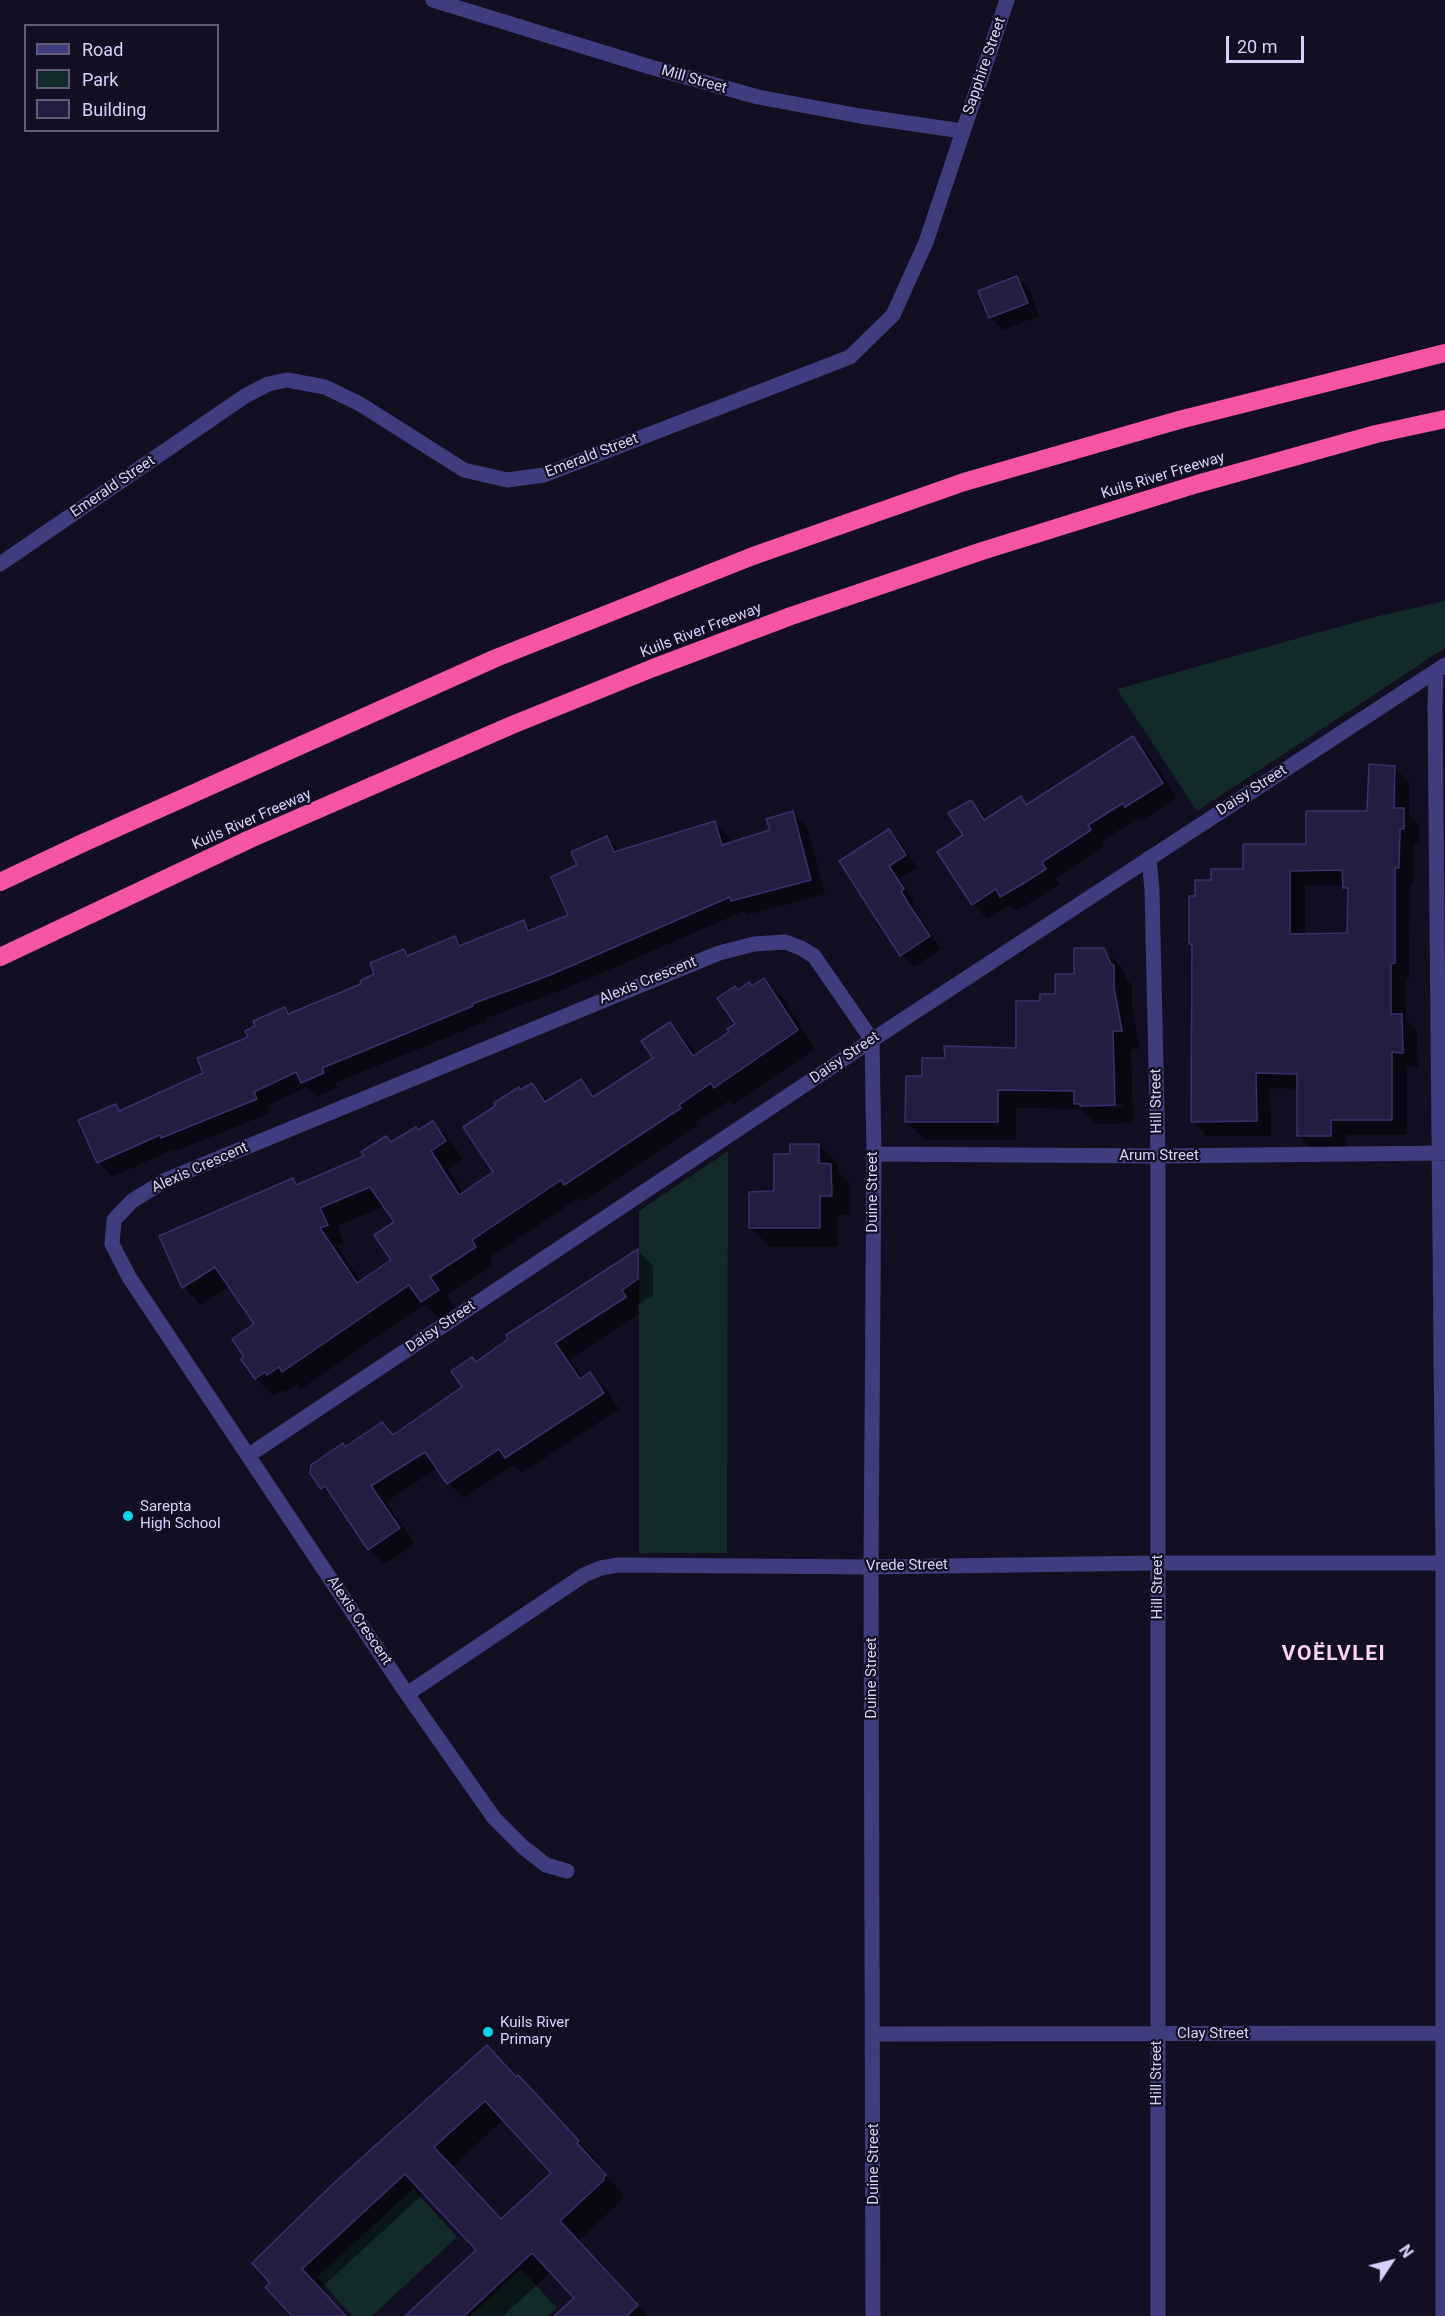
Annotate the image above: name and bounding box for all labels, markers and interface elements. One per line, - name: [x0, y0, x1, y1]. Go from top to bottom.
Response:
- street label: Sapphire Street: [960, 15, 1010, 117]
- legend: [24, 24, 219, 132]
- scale bar: [1229, 24, 1307, 62]
- text: 20 m: [1237, 36, 1277, 57]
- text: Road: [82, 39, 123, 60]
- street label: Mill Street: [659, 62, 729, 98]
- text: Park: [82, 69, 118, 90]
- text: Building: [82, 99, 146, 120]
- street label: Emerald Street: [543, 430, 641, 482]
- street label: Kuils River Freeway: [1099, 449, 1227, 503]
- street label: Emerald Street: [67, 452, 159, 522]
- street label: Kuils River Freeway: [638, 600, 764, 662]
- street label: Daisy Street: [1214, 762, 1290, 820]
- street label: Kuils River Freeway: [190, 786, 314, 854]
- street label: Alexis Crescent: [597, 953, 699, 1009]
- street label: Daisy Street: [807, 1028, 883, 1088]
- street label: Hill Street: [1147, 1068, 1167, 1134]
- street label: Alexis Crescent: [149, 1139, 251, 1197]
- street label: Arum Street: [1119, 1147, 1199, 1165]
- street label: Duine Street: [864, 1151, 882, 1233]
- street label: Daisy Street: [403, 1297, 479, 1357]
- place label: Sarepta High School: [140, 1498, 221, 1533]
- marker: Sarepta High School: [121, 1509, 135, 1523]
- street label: Hill Street: [1149, 1555, 1167, 1619]
- street label: Vrede Street: [866, 1556, 948, 1576]
- street label: Alexis Crescent: [323, 1573, 395, 1669]
- street label: Duine Street: [863, 1637, 881, 1719]
- district label: VOËLVLEI: [1282, 1642, 1386, 1668]
- place label: Kuils River Primary: [500, 2014, 569, 2049]
- marker: Kuils River Primary: [481, 2025, 495, 2039]
- street label: Clay Street: [1177, 2025, 1249, 2043]
- street label: Hill Street: [1148, 2041, 1166, 2105]
- street label: Duine Street: [865, 2123, 883, 2205]
- north arrow: [1361, 2232, 1421, 2292]
- text: N: [1395, 2241, 1417, 2261]

